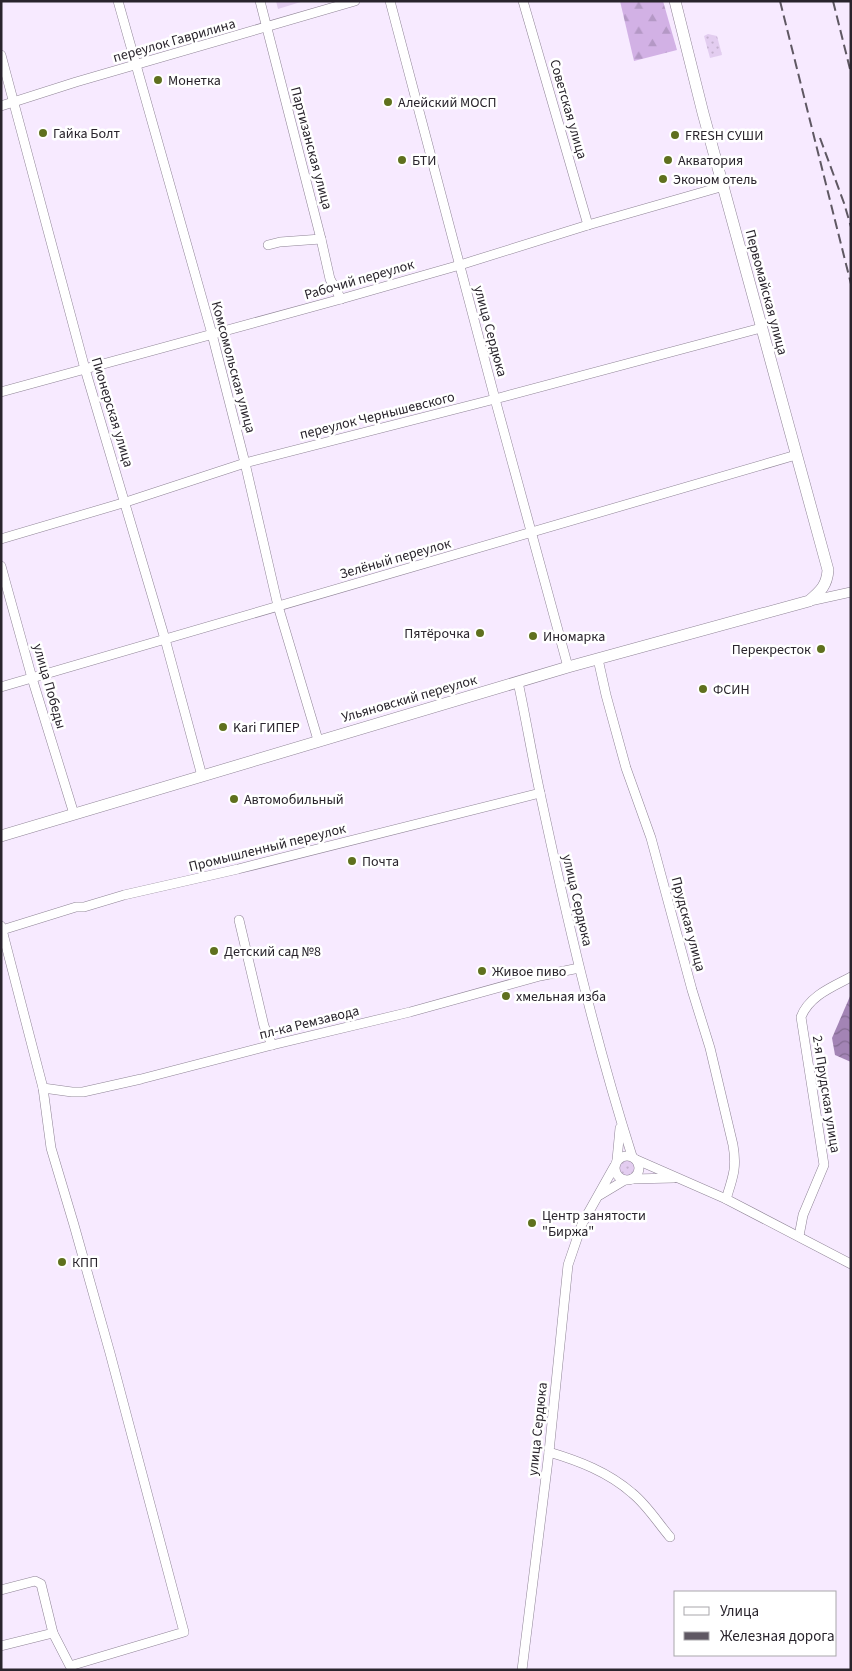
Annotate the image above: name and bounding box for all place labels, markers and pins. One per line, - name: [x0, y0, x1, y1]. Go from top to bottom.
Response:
- place label: Монетка: [168, 71, 221, 91]
- marker: Монетка: [152, 74, 164, 86]
- place label: Алейский МОСП: [398, 93, 497, 113]
- marker: Алейский МОСП: [382, 96, 394, 108]
- place label: Гайка Болт: [53, 124, 120, 144]
- place label: FRESH СУШИ: [685, 126, 763, 146]
- marker: Гайка Болт: [37, 127, 49, 139]
- marker: FRESH СУШИ: [669, 129, 681, 141]
- place label: БТИ: [412, 151, 437, 171]
- place label: Акватория: [678, 151, 743, 171]
- marker: БТИ: [396, 154, 408, 166]
- marker: Акватория: [662, 154, 674, 166]
- place label: Эконом отель: [673, 170, 757, 190]
- marker: Эконом отель: [657, 173, 669, 185]
- place label: Пятёрочка: [404, 624, 470, 644]
- marker: Пятёрочка: [474, 627, 486, 639]
- place label: Иномарка: [543, 627, 605, 647]
- marker: Иномарка: [527, 630, 539, 642]
- place label: Перекресток: [732, 640, 811, 660]
- marker: Перекресток: [815, 643, 827, 655]
- place label: ФСИН: [713, 680, 750, 700]
- marker: ФСИН: [697, 683, 709, 695]
- place label: Kari ГИПЕР: [233, 718, 300, 738]
- marker: Kari ГИПЕР: [217, 721, 229, 733]
- place label: Автомобильный: [244, 790, 344, 810]
- marker: Автомобильный: [228, 793, 240, 805]
- place label: Почта: [362, 852, 399, 872]
- marker: Почта: [346, 855, 358, 867]
- place label: Детский сад №8: [224, 942, 321, 962]
- marker: Детский сад №8: [208, 945, 220, 957]
- place label: Живое пиво: [492, 962, 566, 982]
- marker: Живое пиво: [476, 965, 488, 977]
- place label: хмельная изба: [516, 987, 606, 1007]
- marker: хмельная изба: [500, 990, 512, 1002]
- place label: Центр занятости "Биржа": [542, 1206, 646, 1242]
- marker: Центр занятости "Биржа": [526, 1217, 538, 1229]
- place label: КПП: [72, 1253, 98, 1273]
- marker: КПП: [56, 1256, 68, 1268]

